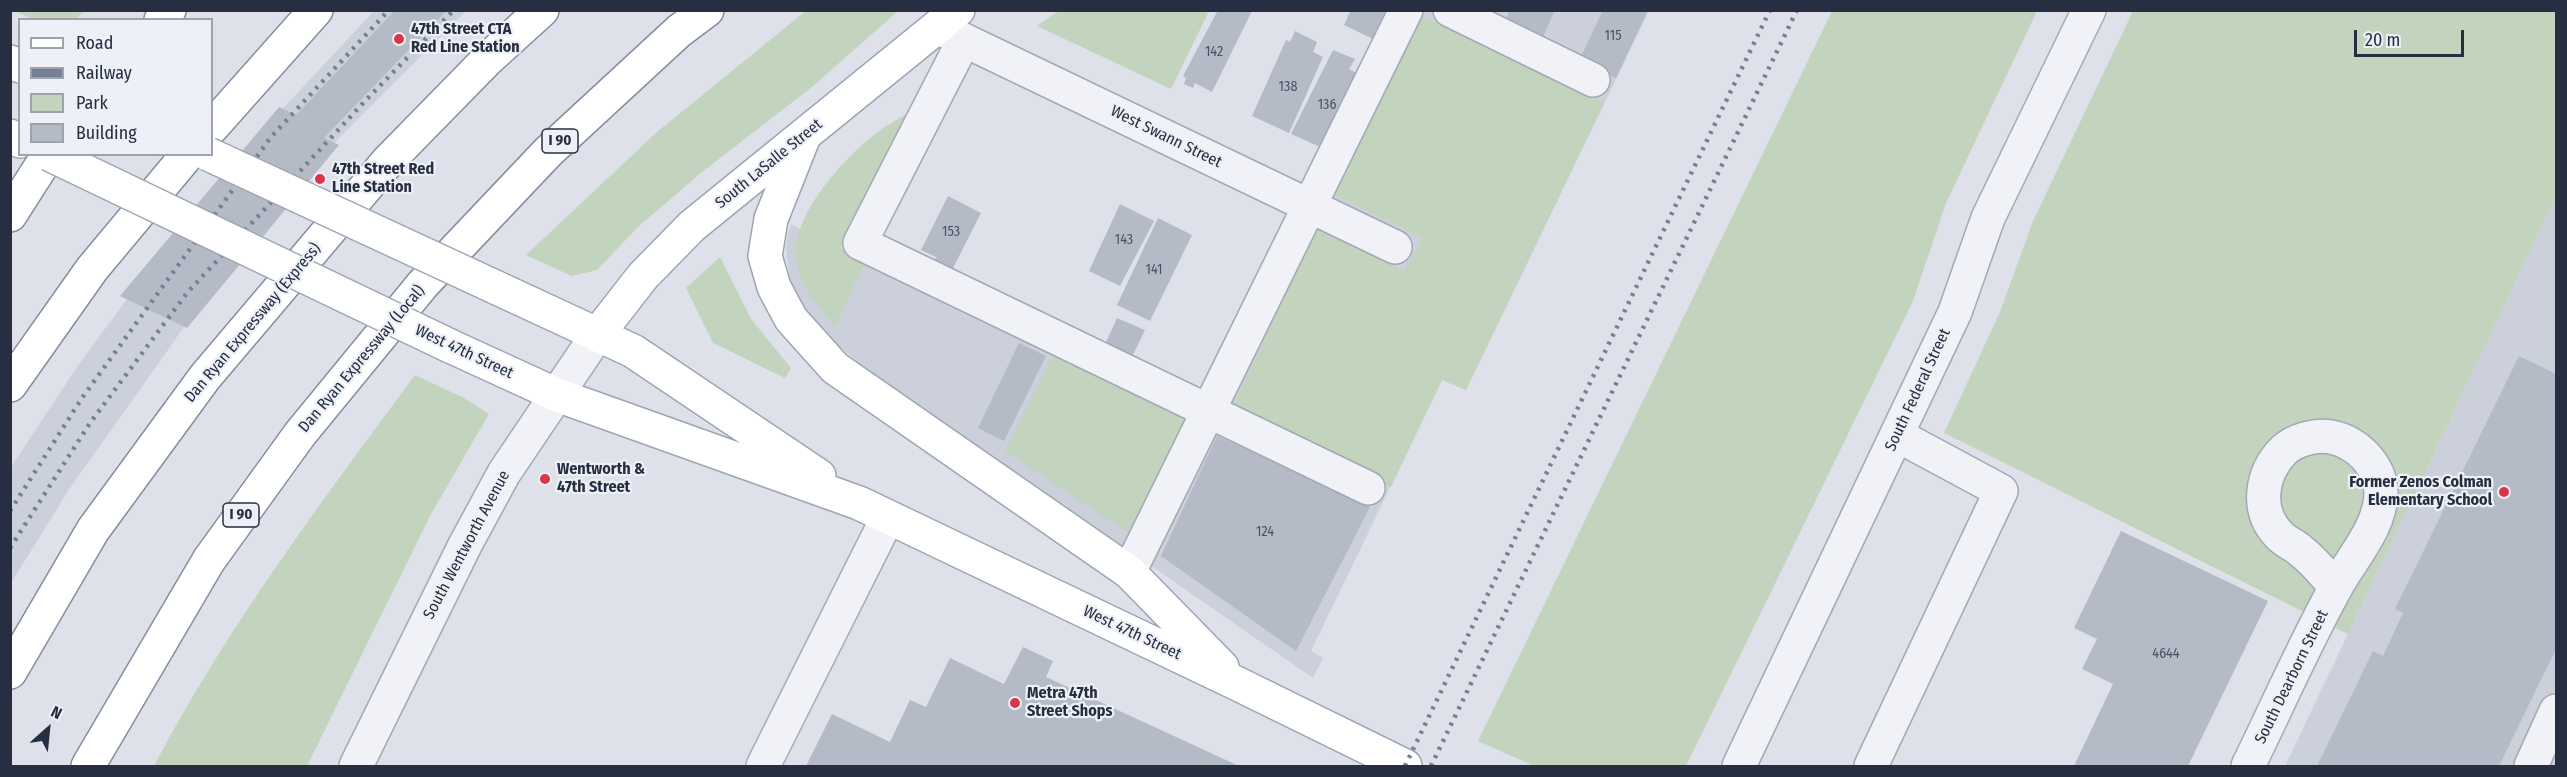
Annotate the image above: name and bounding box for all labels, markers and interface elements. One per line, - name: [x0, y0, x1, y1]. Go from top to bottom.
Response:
- legend: [18, 18, 213, 156]
- scale bar: [2357, 18, 2466, 56]
- place label: 47th Street CTA Red Line Station: [411, 20, 520, 58]
- house number: 115: [1604, 28, 1622, 44]
- text: 20 m: [2365, 29, 2400, 51]
- text: Road: [76, 32, 113, 54]
- marker: 47th Street CTA Red Line Station: [392, 32, 406, 46]
- house number: 142: [1205, 44, 1223, 60]
- text: Railway: [76, 62, 132, 84]
- house number: 138: [1279, 79, 1297, 95]
- text: Park: [76, 92, 108, 114]
- house number: 136: [1318, 97, 1336, 113]
- street label: West Swann Street: [1107, 102, 1225, 172]
- street label: South LaSalle Street: [712, 115, 826, 213]
- text: Building: [76, 122, 137, 144]
- road number: I 90: [542, 129, 578, 153]
- place label: 47th Street Red Line Station: [332, 160, 434, 198]
- marker: 47th Street Red Line Station: [313, 172, 327, 186]
- house number: 153: [942, 224, 960, 240]
- house number: 143: [1115, 232, 1133, 248]
- street label: Dan Ryan Expressway (Express): [181, 239, 325, 407]
- house number: 141: [1146, 262, 1162, 278]
- street label: Dan Ryan Expressway (Local): [295, 281, 429, 437]
- street label: West 47th Street: [412, 321, 516, 383]
- street label: South Federal Street: [1881, 326, 1955, 454]
- place label: Wentworth & 47th Street: [557, 460, 645, 498]
- street label: South Wentworth Avenue: [420, 467, 514, 623]
- marker: Wentworth & 47th Street: [538, 472, 552, 486]
- place label: Former Zenos Colman Elementary School: [2349, 473, 2492, 511]
- marker: Former Zenos Colman Elementary School: [2497, 485, 2511, 499]
- road number: I 90: [223, 503, 259, 527]
- house number: 124: [1256, 524, 1274, 540]
- street label: West 47th Street: [1080, 602, 1184, 664]
- street label: South Dearborn Street: [2251, 607, 2333, 747]
- house number: 4644: [2152, 646, 2180, 662]
- place label: Metra 47th Street Shops: [1027, 684, 1112, 722]
- marker: Metra 47th Street Shops: [1008, 696, 1022, 710]
- north arrow: [18, 699, 78, 759]
- text: N: [48, 702, 65, 723]

